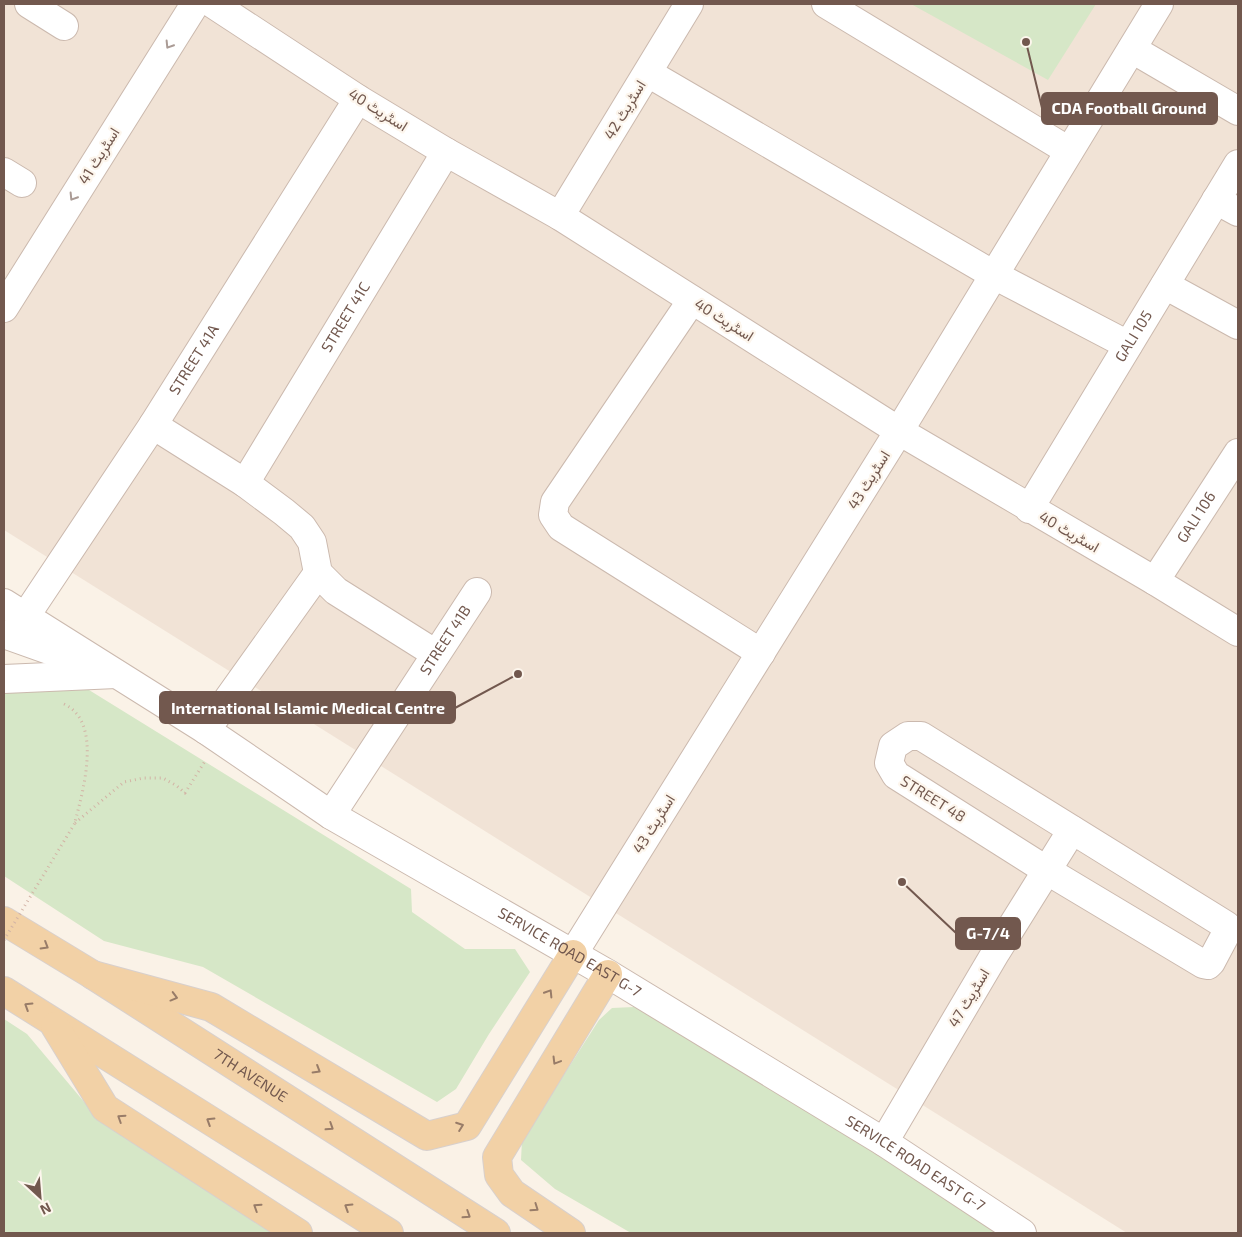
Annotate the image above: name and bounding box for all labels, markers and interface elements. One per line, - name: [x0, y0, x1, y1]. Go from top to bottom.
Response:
- one-way arrow: [166, 40, 176, 49]
- street label: اسٹریٹ 42: [599, 77, 650, 143]
- street label: اسٹریٹ 40: [345, 84, 411, 135]
- callout: CDA Football Ground: [1042, 93, 1217, 124]
- text: CDA Football Ground: [1051, 98, 1207, 117]
- street label: اسٹریٹ 41: [74, 124, 123, 188]
- one-way arrow: [70, 192, 80, 201]
- street label: STREET 41C: [317, 278, 373, 355]
- street label: اسٹریٹ 40: [691, 294, 757, 345]
- street label: GALI 105: [1110, 307, 1155, 365]
- street label: STREET 41A: [164, 320, 222, 398]
- street label: اسٹریٹ 43: [843, 447, 894, 513]
- street label: GALI 106: [1172, 488, 1219, 546]
- street label: اسٹریٹ 40: [1036, 507, 1103, 556]
- street label: STREET 41B: [415, 601, 474, 678]
- callout: International Islamic Medical Centre: [160, 692, 455, 723]
- text: International Islamic Medical Centre: [171, 698, 445, 717]
- street label: STREET 48: [898, 771, 969, 825]
- street label: اسٹریٹ 43: [628, 791, 679, 857]
- street label: SERVICE ROAD EAST G-7: [495, 903, 645, 1000]
- callout: G-7/4: [956, 918, 1020, 949]
- text: G-7/4: [966, 923, 1010, 942]
- one-way arrow: [40, 940, 49, 950]
- street label: اسٹریٹ 47: [944, 965, 993, 1031]
- one-way arrow: [542, 989, 552, 998]
- one-way arrow: [169, 991, 177, 1001]
- one-way arrow: [25, 1003, 34, 1012]
- street label: 7TH AVENUE: [210, 1044, 292, 1105]
- one-way arrow: [552, 1055, 562, 1064]
- one-way arrow: [312, 1064, 321, 1074]
- street label: SERVICE ROAD EAST G-7: [843, 1111, 989, 1214]
- one-way arrow: [117, 1115, 127, 1124]
- one-way arrow: [207, 1117, 216, 1127]
- one-way arrow: [325, 1121, 334, 1130]
- one-way arrow: [455, 1122, 464, 1132]
- north arrow: [15, 1172, 65, 1222]
- text: N: [38, 1199, 54, 1219]
- one-way arrow: [529, 1202, 538, 1211]
- one-way arrow: [253, 1203, 262, 1213]
- one-way arrow: [344, 1204, 353, 1214]
- one-way arrow: [462, 1208, 471, 1218]

